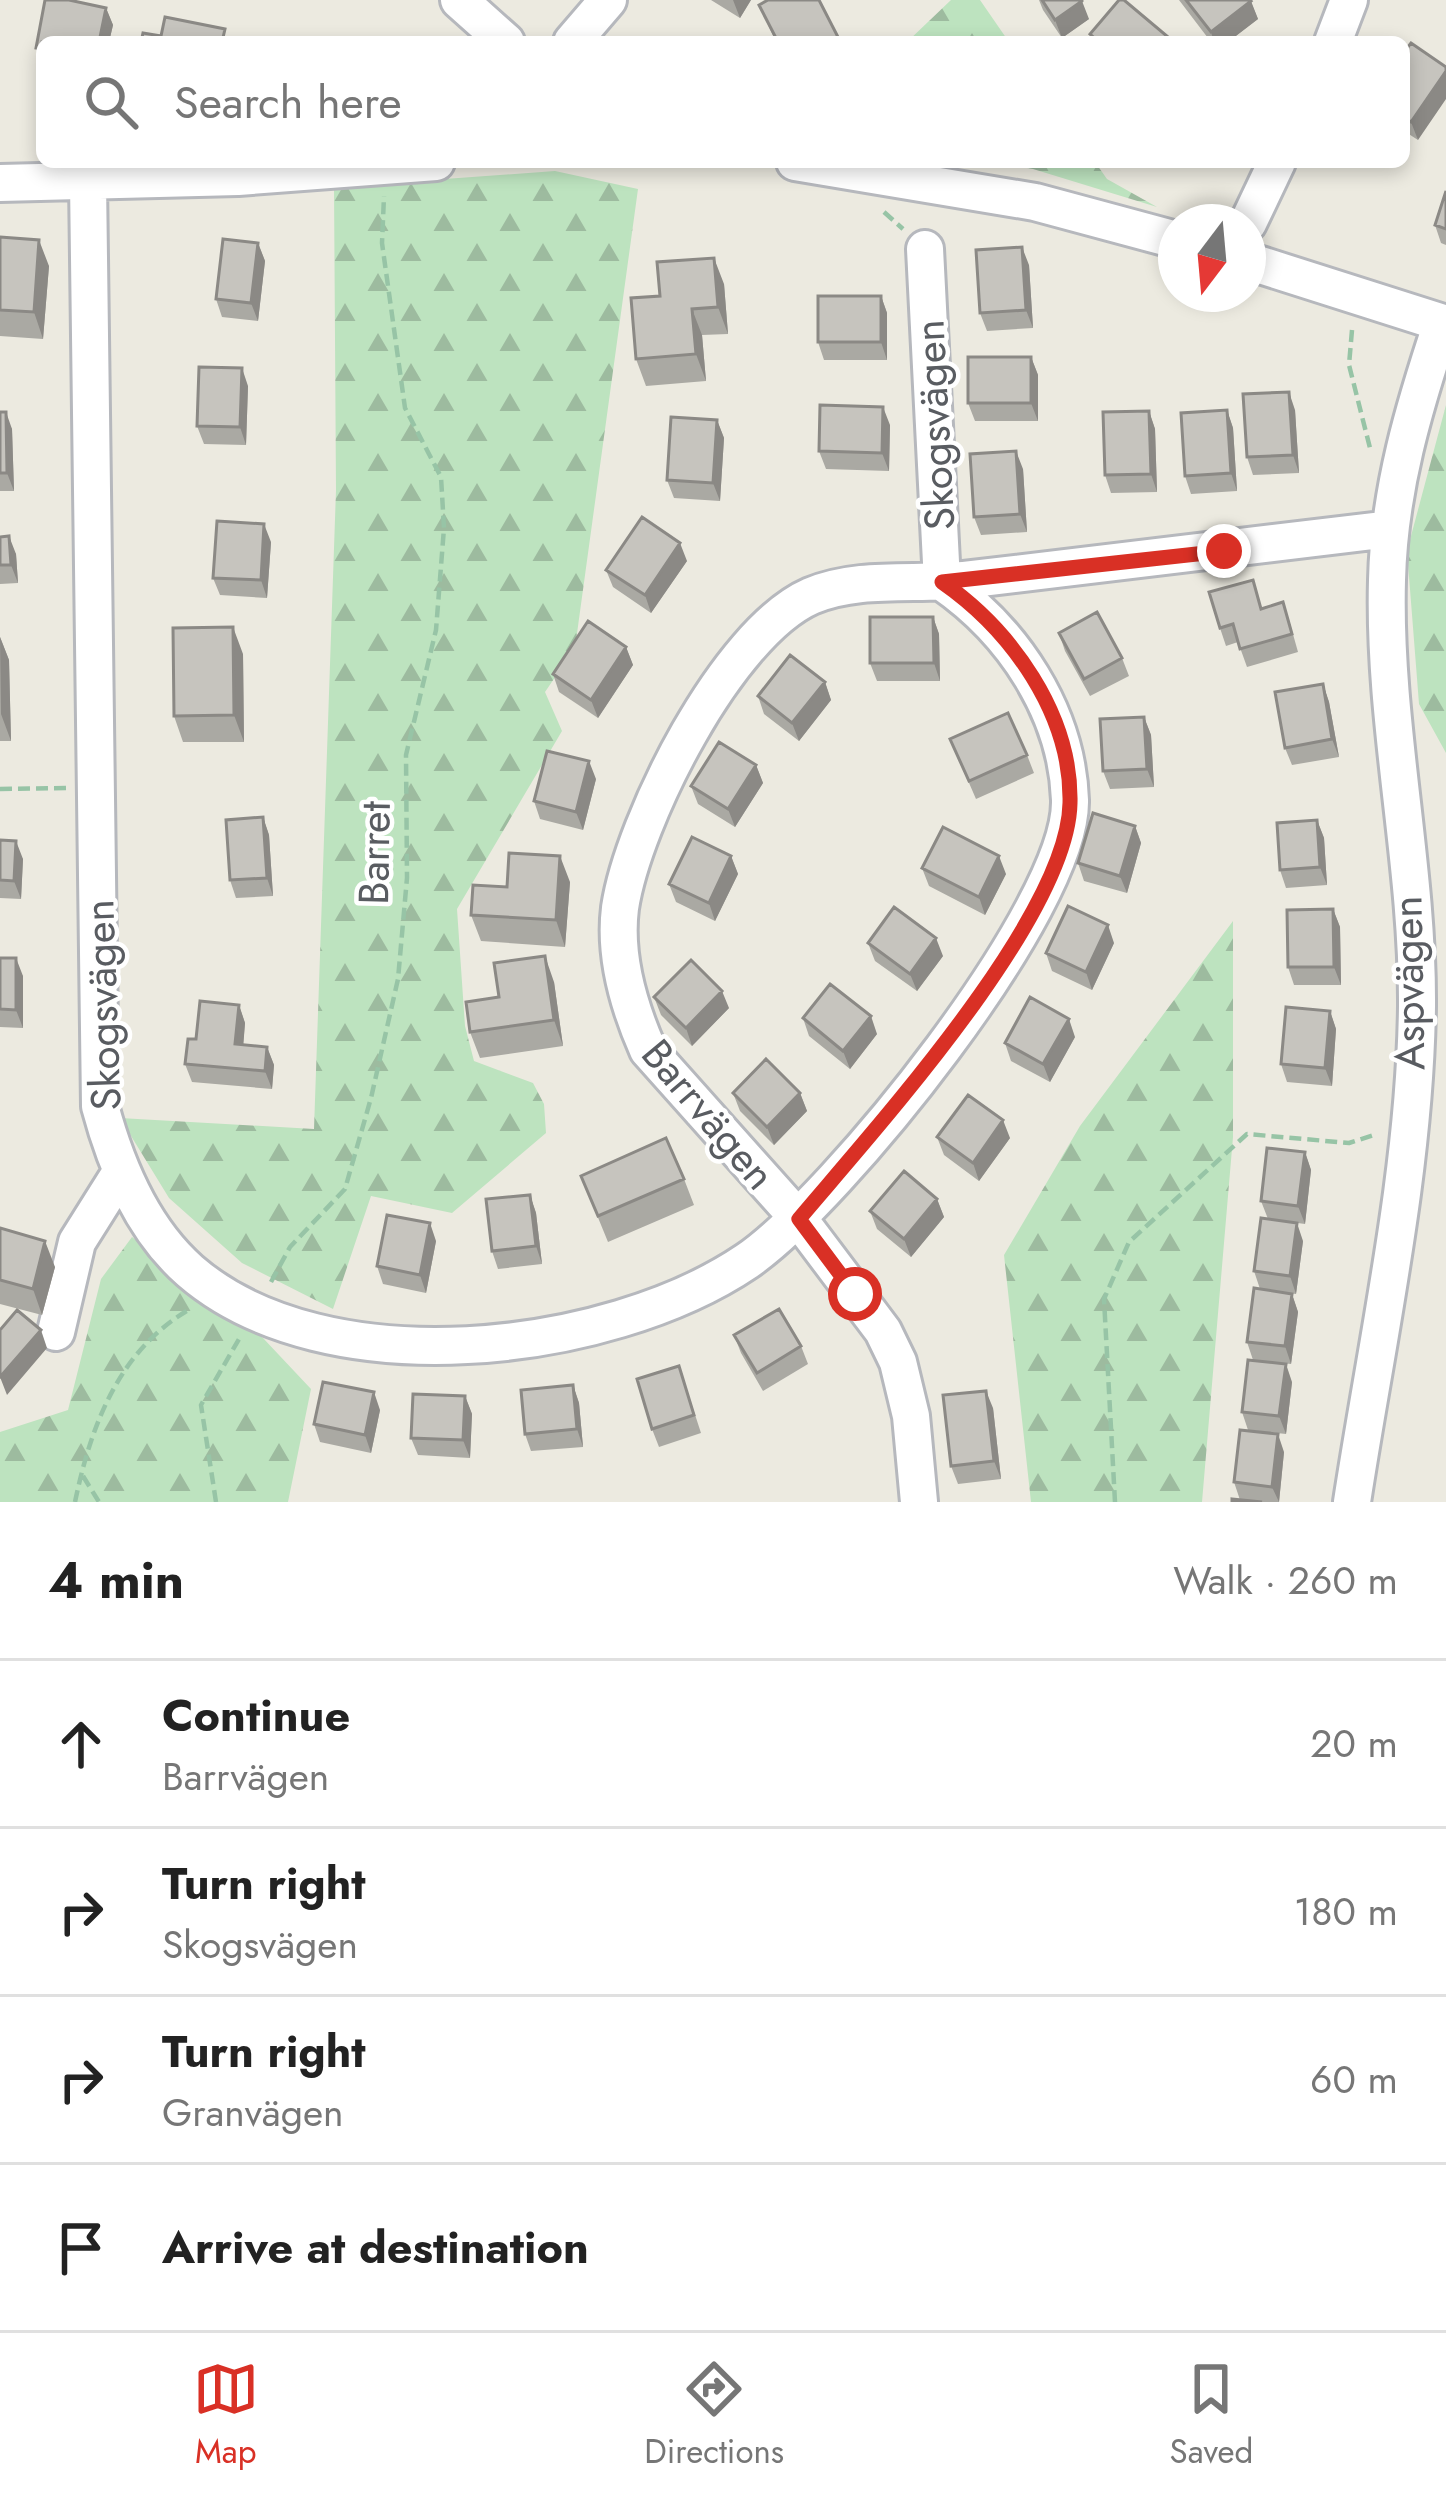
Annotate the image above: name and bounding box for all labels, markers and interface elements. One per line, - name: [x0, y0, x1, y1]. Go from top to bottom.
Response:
- search box: [36, 36, 1410, 168]
- icon: search: [78, 69, 144, 135]
- text: Search here: [174, 70, 402, 135]
- north arrow: [1158, 204, 1266, 312]
- street label: Skogsvägen: [899, 318, 970, 532]
- route end: [1197, 524, 1251, 578]
- street label: Barret: [343, 801, 406, 905]
- street label: Aspvägen: [1376, 895, 1441, 1071]
- street label: Skogsvägen: [68, 899, 137, 1111]
- street label: Barrvägen: [627, 1026, 790, 1203]
- route start: [828, 1267, 882, 1321]
- text: 4 min: [48, 1543, 184, 1617]
- text: Walk · 260 m: [1173, 1552, 1398, 1609]
- text: Continue: [162, 1683, 350, 1748]
- icon: ahead: [48, 1711, 114, 1777]
- text: 20 m: [1310, 1715, 1398, 1772]
- text: Barrvägen: [162, 1748, 329, 1805]
- text: Turn right: [162, 1851, 366, 1916]
- icon: right: [48, 1879, 114, 1945]
- text: 180 m: [1294, 1883, 1398, 1940]
- text: Skogsvägen: [162, 1916, 358, 1973]
- text: Turn right: [162, 2019, 366, 2084]
- icon: right: [48, 2047, 114, 2113]
- text: 60 m: [1310, 2051, 1398, 2108]
- text: Granvägen: [162, 2084, 344, 2141]
- icon: arrive: [48, 2215, 114, 2281]
- text: Arrive at destination: [162, 2215, 589, 2280]
- tab: Map: [193, 2356, 259, 2475]
- tab: Directions: [644, 2356, 784, 2475]
- tab: Saved: [1170, 2356, 1253, 2475]

